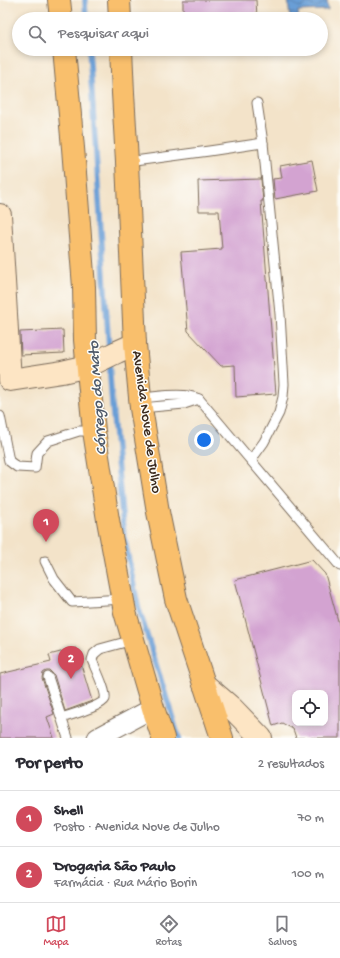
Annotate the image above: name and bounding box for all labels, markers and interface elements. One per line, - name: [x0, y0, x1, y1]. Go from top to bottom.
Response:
- search box: [12, 12, 328, 56]
- icon: search: [26, 23, 48, 45]
- text: Pesquisar aqui: [58, 25, 149, 43]
- water label: Córrego do Mato: [85, 340, 112, 456]
- street label: Avenida Nove de Julho: [127, 349, 165, 495]
- your location: [194, 430, 214, 450]
- pin: 1: [33, 509, 59, 542]
- pin: 2: [58, 646, 84, 679]
- map controls: [292, 690, 328, 726]
- button: locate: [292, 690, 328, 726]
- text: Por perto: [16, 754, 83, 774]
- text: 2 resultados: [258, 757, 324, 772]
- text: Shell: [54, 802, 83, 820]
- text: 1: [26, 811, 32, 826]
- text: 70 m: [298, 811, 324, 826]
- text: Posto · Avenida Nove de Julho: [54, 820, 220, 835]
- text: Drogaria São Paulo: [54, 858, 176, 876]
- text: 2: [26, 867, 32, 882]
- text: 100 m: [292, 867, 324, 882]
- text: Farmácia · Rua Mário Borin: [54, 876, 197, 891]
- tab: Mapa: [43, 913, 69, 949]
- tab: Rotas: [155, 913, 182, 949]
- tab: Salvos: [268, 913, 297, 949]

